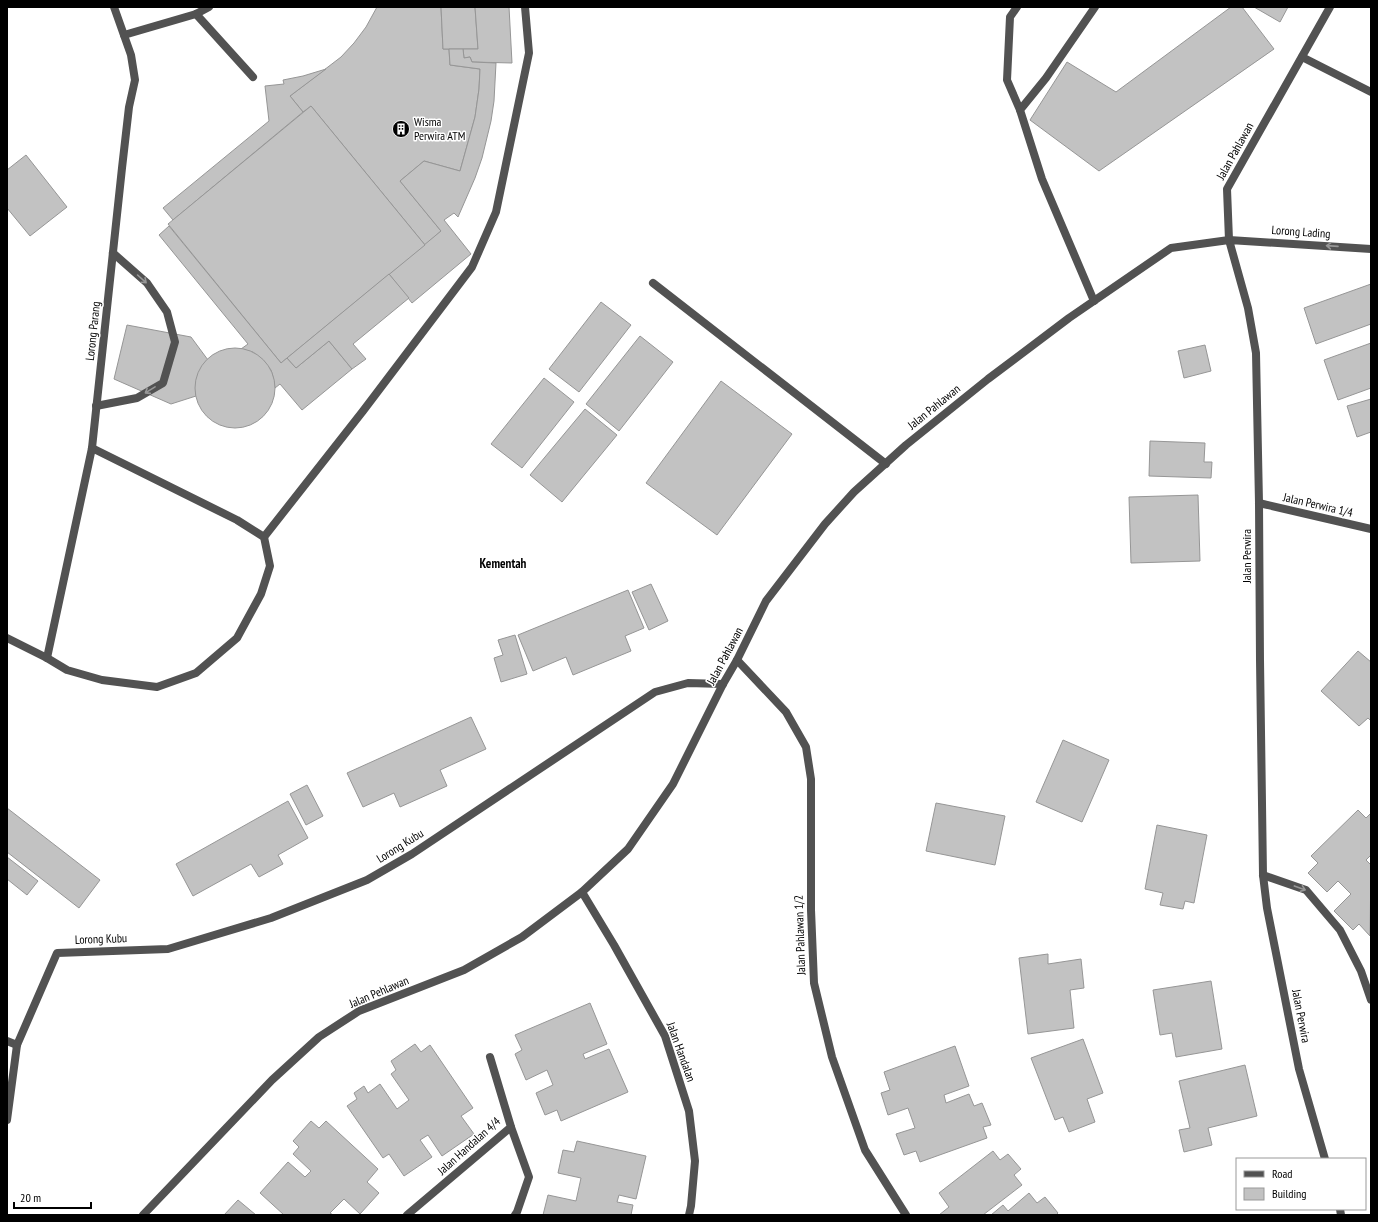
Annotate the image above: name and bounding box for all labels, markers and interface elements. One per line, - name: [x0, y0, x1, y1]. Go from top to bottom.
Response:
- place label: Wisma Perwira ATM: [414, 114, 465, 143]
- building icon: Wisma Perwira ATM: [391, 119, 411, 139]
- street label: Jalan Pahlawan: [1212, 120, 1256, 183]
- street label: Lorong Lading: [1271, 222, 1331, 241]
- one-way arrow: [1326, 243, 1339, 250]
- one-way arrow: [137, 274, 148, 283]
- street label: Lorong Parang: [82, 301, 103, 361]
- street label: Jalan Pahlawan: [904, 381, 963, 433]
- one-way arrow: [144, 387, 156, 395]
- street label: Jalan Perwira 1/4: [1281, 489, 1355, 520]
- street label: Jalan Perwira: [1239, 529, 1254, 584]
- district label: Kementah: [480, 555, 527, 572]
- street label: Jalan Pahlawan: [703, 624, 746, 688]
- street label: Lorong Kubu: [374, 825, 426, 866]
- one-way arrow: [1293, 885, 1305, 893]
- street label: Jalan Pahlawan 1/2: [791, 895, 808, 976]
- street label: Lorong Kubu: [75, 930, 127, 947]
- street label: Jalan Pehlawan: [346, 972, 411, 1011]
- street label: Jalan Perwira: [1289, 987, 1314, 1044]
- street label: Jalan Handalan: [663, 1019, 699, 1084]
- street label: Jalan Handalan 4/4: [433, 1113, 504, 1178]
- legend: [1236, 1158, 1366, 1210]
- text: Road: [1272, 1166, 1292, 1181]
- scale bar: [14, 1184, 91, 1210]
- text: Building: [1272, 1186, 1307, 1201]
- text: 20 m: [20, 1190, 41, 1205]

